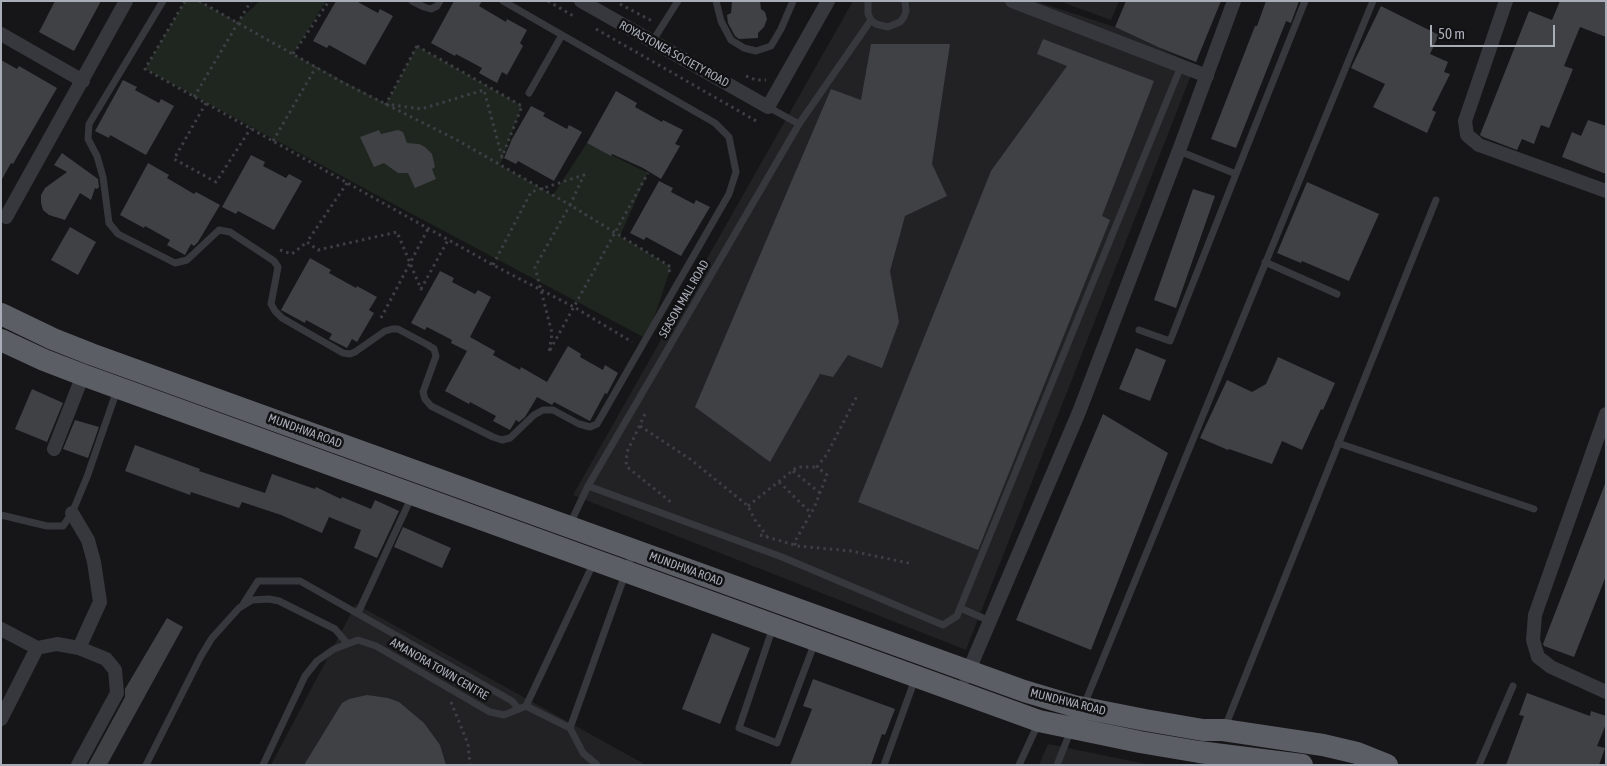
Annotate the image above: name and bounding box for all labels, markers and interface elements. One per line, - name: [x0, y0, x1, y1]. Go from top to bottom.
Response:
- scale bar: [1432, 15, 1557, 47]
- street label: ROYASTONEA SOCIETY ROAD: [617, 18, 731, 90]
- text: 50 m: [1438, 25, 1465, 42]
- street label: SEASON MALL ROAD: [656, 258, 712, 340]
- street label: MUNDHWA ROAD: [266, 411, 344, 451]
- street label: MUNDHWA ROAD: [647, 549, 725, 589]
- street label: AMANORA TOWN CENTRE: [387, 635, 491, 703]
- street label: MUNDHWA ROAD: [1029, 686, 1107, 718]

